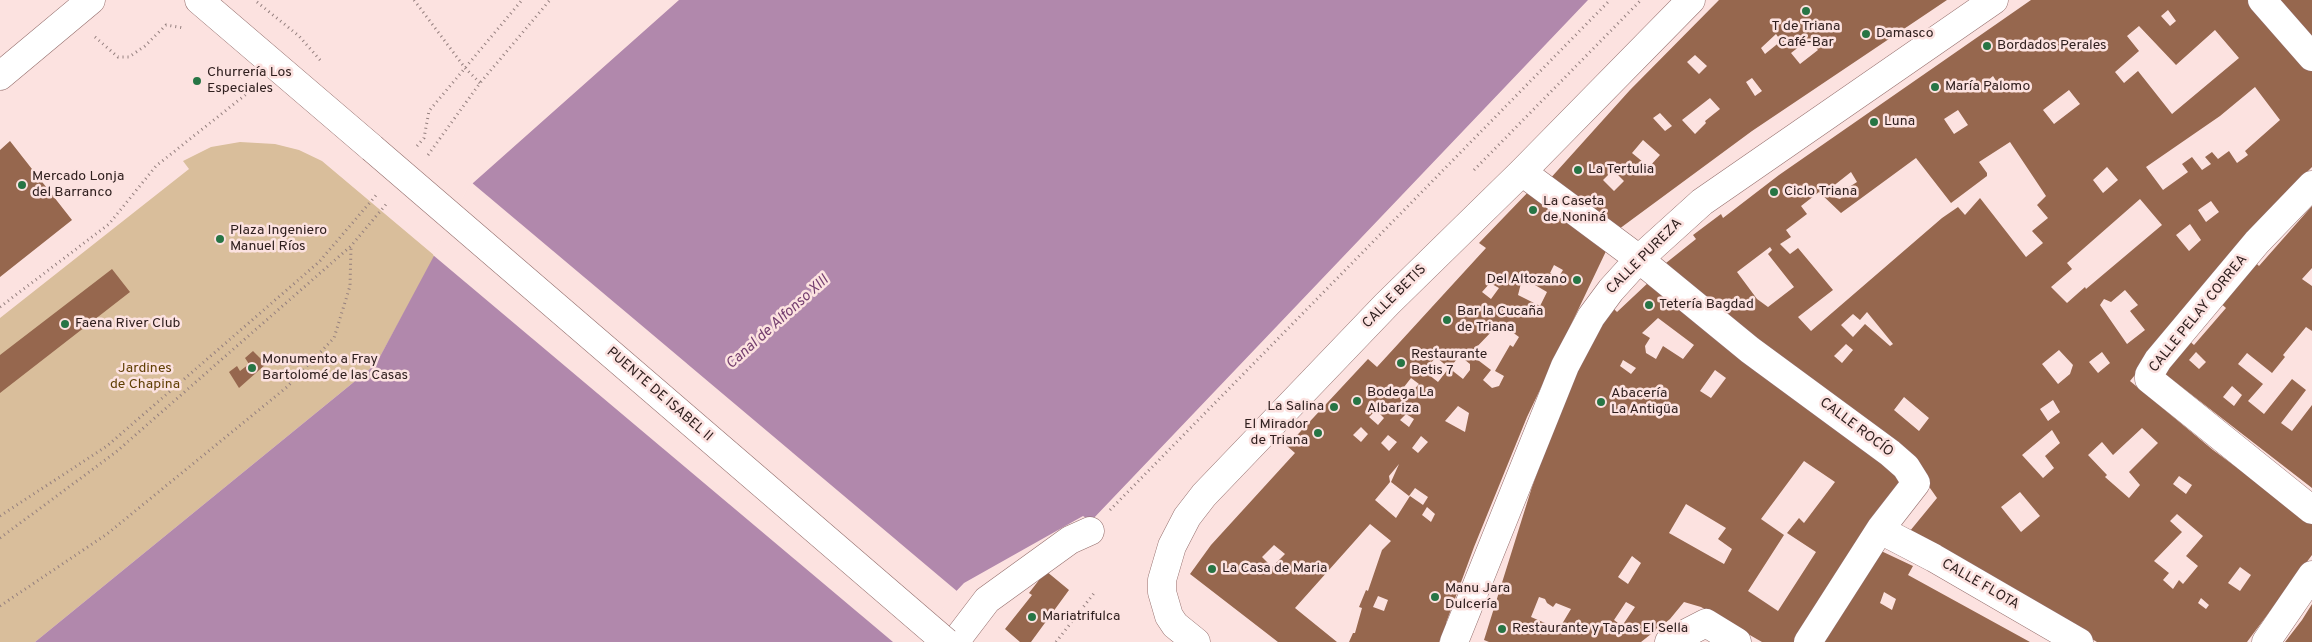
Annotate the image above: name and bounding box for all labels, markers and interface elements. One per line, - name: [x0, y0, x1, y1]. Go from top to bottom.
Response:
- marker: T de Triana Café-Bar: [1800, 5, 1812, 17]
- place label: T de Triana Café-Bar: [1772, 19, 1840, 52]
- place label: Damasco: [1876, 26, 1933, 42]
- marker: Damasco: [1860, 28, 1872, 40]
- place label: Bordados Perales: [1997, 38, 2107, 54]
- marker: Bordados Perales: [1981, 40, 1993, 52]
- place label: Churrería Los Especiales: [207, 65, 292, 98]
- marker: Churrería Los Especiales: [191, 75, 203, 87]
- place label: María Palomo: [1945, 79, 2030, 95]
- marker: María Palomo: [1929, 81, 1941, 93]
- place label: Luna: [1884, 114, 1915, 130]
- marker: Luna: [1868, 116, 1880, 128]
- place label: La Tertulia: [1588, 162, 1654, 178]
- marker: La Tertulia: [1572, 164, 1584, 176]
- place label: Mercado Lonja del Barranco: [32, 169, 124, 202]
- marker: Mercado Lonja del Barranco: [16, 179, 28, 191]
- place label: Ciclo Triana: [1784, 184, 1857, 200]
- marker: Ciclo Triana: [1768, 186, 1780, 198]
- place label: La Caseta de Noniná: [1543, 194, 1606, 226]
- marker: La Caseta de Noniná: [1527, 204, 1539, 216]
- street label: CALLE PUREZA: [1604, 216, 1686, 298]
- place label: Plaza Ingeniero Manuel Ríos: [230, 223, 327, 256]
- marker: Plaza Ingeniero Manuel Ríos: [214, 233, 226, 245]
- street label: CALLE PELAY CORREA: [2146, 252, 2252, 376]
- street label: CALLE BETIS: [1360, 262, 1430, 332]
- water label: Canal de Alfonso XIII: [723, 272, 833, 374]
- place label: Del Altozano: [1487, 272, 1567, 288]
- marker: Del Altozano: [1571, 274, 1583, 286]
- place label: Tetería Bagdad: [1659, 297, 1754, 313]
- marker: Tetería Bagdad: [1643, 299, 1655, 311]
- place label: Bar la Cucaña de Triana: [1457, 304, 1543, 336]
- marker: Bar la Cucaña de Triana: [1441, 314, 1453, 326]
- place label: Faena River Club: [75, 316, 180, 332]
- marker: Faena River Club: [59, 318, 71, 330]
- street label: PUENTE DE ISABEL II: [603, 344, 715, 446]
- place label: Restaurante Betis 7: [1411, 347, 1487, 380]
- place label: Monumento a Fray Bartolomé de las Casas: [262, 352, 408, 384]
- marker: Restaurante Betis 7: [1395, 357, 1407, 369]
- park label: Jardines de Chapina: [110, 361, 180, 394]
- marker: Monumento a Fray Bartolomé de las Casas: [246, 362, 258, 374]
- place label: Bodega La Albariza: [1367, 385, 1434, 418]
- place label: Abacería La Antigüa: [1611, 386, 1678, 418]
- marker: Bodega La Albariza: [1351, 395, 1363, 407]
- street label: CALLE ROCÍO: [1816, 395, 1896, 461]
- marker: Abacería La Antigüa: [1595, 396, 1607, 408]
- place label: La Salina: [1267, 399, 1324, 415]
- marker: La Salina: [1328, 401, 1340, 413]
- place label: El Mirador de Triana: [1244, 417, 1308, 450]
- marker: El Mirador de Triana: [1312, 427, 1324, 439]
- street label: CALLE FLOTA: [1938, 556, 2022, 614]
- place label: La Casa de Maria: [1222, 561, 1327, 577]
- marker: La Casa de Maria: [1206, 563, 1218, 575]
- place label: Manu Jara Dulcería: [1445, 581, 1510, 614]
- marker: Manu Jara Dulcería: [1429, 591, 1441, 603]
- place label: Mariatrifulca: [1042, 609, 1120, 625]
- marker: Mariatrifulca: [1026, 611, 1038, 623]
- place label: Restaurante y Tapas El Sella: [1512, 621, 1688, 637]
- marker: Restaurante y Tapas El Sella: [1496, 623, 1508, 635]

